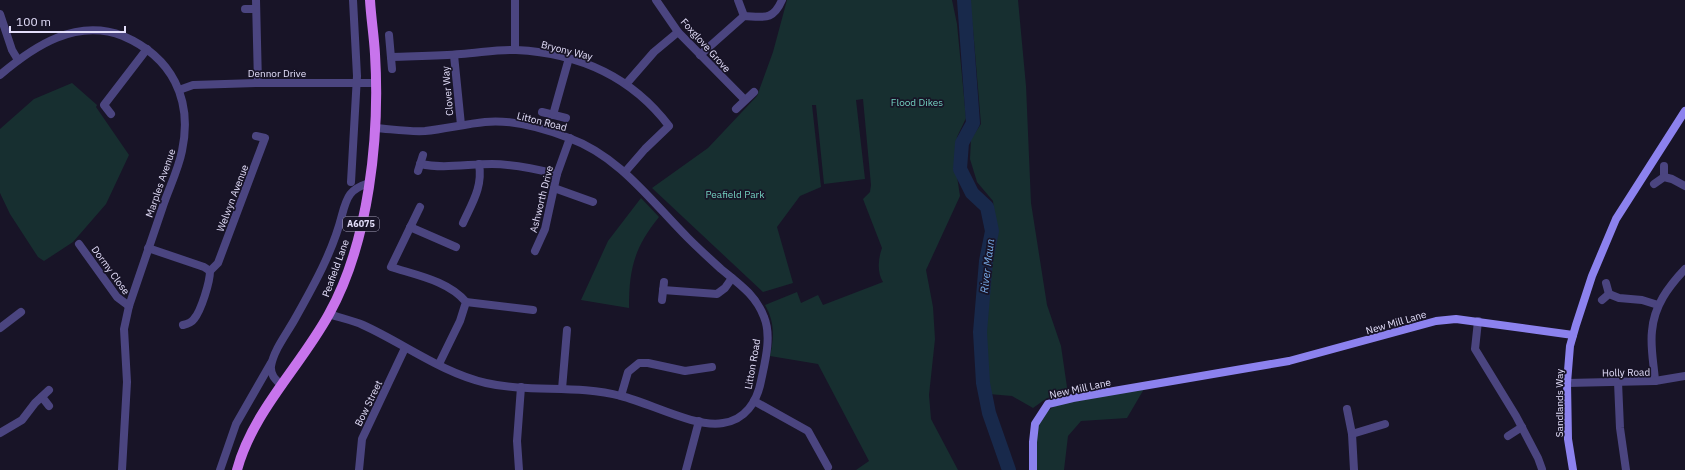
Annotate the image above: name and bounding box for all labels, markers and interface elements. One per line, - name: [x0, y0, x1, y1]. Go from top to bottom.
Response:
- scale bar: [10, 8, 125, 34]
- text: 100 m: [16, 14, 51, 29]
- street label: Foxglove Grove: [678, 16, 734, 76]
- street label: Bryony Way: [540, 38, 594, 63]
- street label: Clover Way: [439, 66, 456, 116]
- street label: Dennor Drive: [248, 67, 307, 80]
- park label: Flood Dikes: [891, 96, 943, 109]
- street label: Litton Road: [516, 109, 568, 134]
- street label: Marples Avenue: [143, 147, 178, 219]
- street label: Welwyn Avenue: [214, 162, 251, 234]
- street label: Ashworth Drive: [527, 164, 556, 234]
- park label: Peafield Park: [706, 188, 765, 201]
- road number: A6075: [343, 217, 379, 231]
- street label: Peafield Lane: [319, 237, 352, 299]
- water label: River Maun: [977, 238, 997, 294]
- street label: Dormy Close: [89, 243, 133, 298]
- street label: New Mill Lane: [1364, 307, 1428, 337]
- street label: Litton Road: [742, 338, 763, 390]
- street label: Holly Road: [1602, 366, 1650, 379]
- street label: Sandlands Way: [1553, 369, 1566, 437]
- street label: New Mill Lane: [1048, 376, 1112, 401]
- street label: Bow Street: [352, 378, 385, 428]

